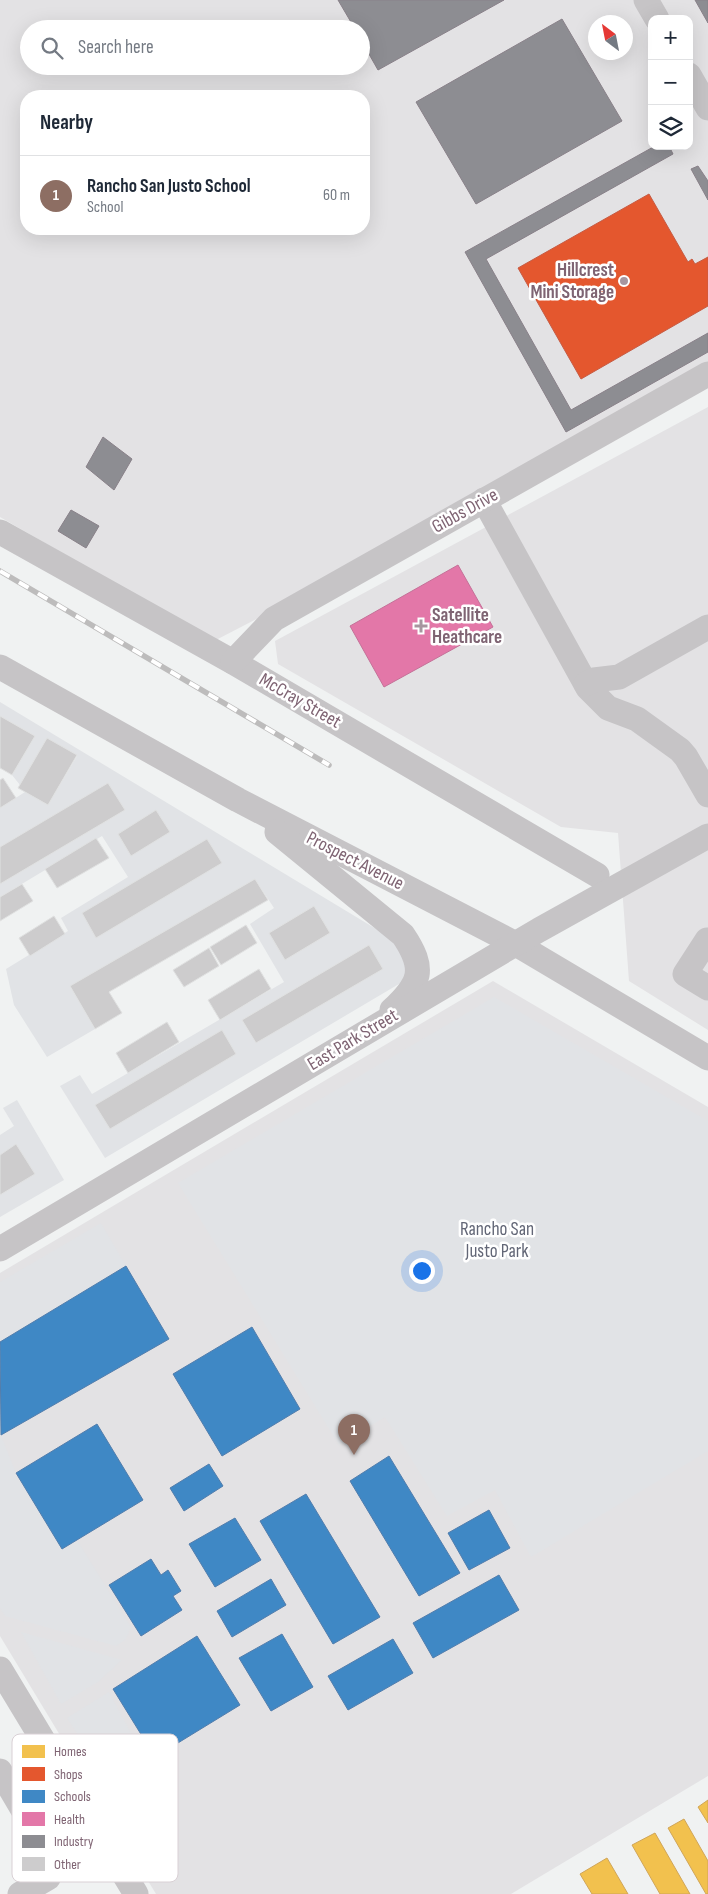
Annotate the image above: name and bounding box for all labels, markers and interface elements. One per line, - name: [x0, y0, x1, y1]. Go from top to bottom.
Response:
- north arrow: [588, 15, 633, 60]
- map controls: [648, 15, 693, 150]
- button: +: [648, 15, 693, 60]
- search box: [20, 20, 370, 75]
- icon: search: [38, 34, 66, 62]
- text: Search here: [78, 36, 154, 59]
- button: −: [648, 60, 693, 105]
- button: layers: [648, 105, 693, 150]
- text: Nearby: [40, 110, 93, 135]
- text: Rancho San Justo School: [87, 175, 251, 198]
- text: 1: [53, 186, 59, 205]
- text: 60 m: [323, 186, 350, 205]
- text: School: [87, 198, 123, 217]
- place label: Hillcrest Mini Storage: [530, 259, 614, 304]
- marker: Hillcrest Mini Storage: [618, 275, 630, 287]
- street label: Gibbs Drive: [428, 484, 502, 538]
- place label: Satellite Heathcare: [432, 604, 502, 649]
- marker: Satellite Heathcare: [414, 619, 428, 633]
- street label: McCray Street: [255, 668, 345, 734]
- street label: Prospect Avenue: [302, 827, 408, 895]
- street label: East Park Street: [304, 1004, 403, 1076]
- park label: Rancho San Justo Park: [460, 1218, 534, 1263]
- your location: [409, 1258, 435, 1284]
- pin: 1: [338, 1414, 370, 1455]
- legend: [12, 1734, 178, 1882]
- text: Homes: [54, 1743, 87, 1760]
- text: Shops: [54, 1766, 83, 1783]
- text: Schools: [54, 1788, 91, 1805]
- text: Health: [54, 1811, 85, 1828]
- text: Industry: [54, 1833, 94, 1850]
- text: Other: [54, 1856, 81, 1873]

